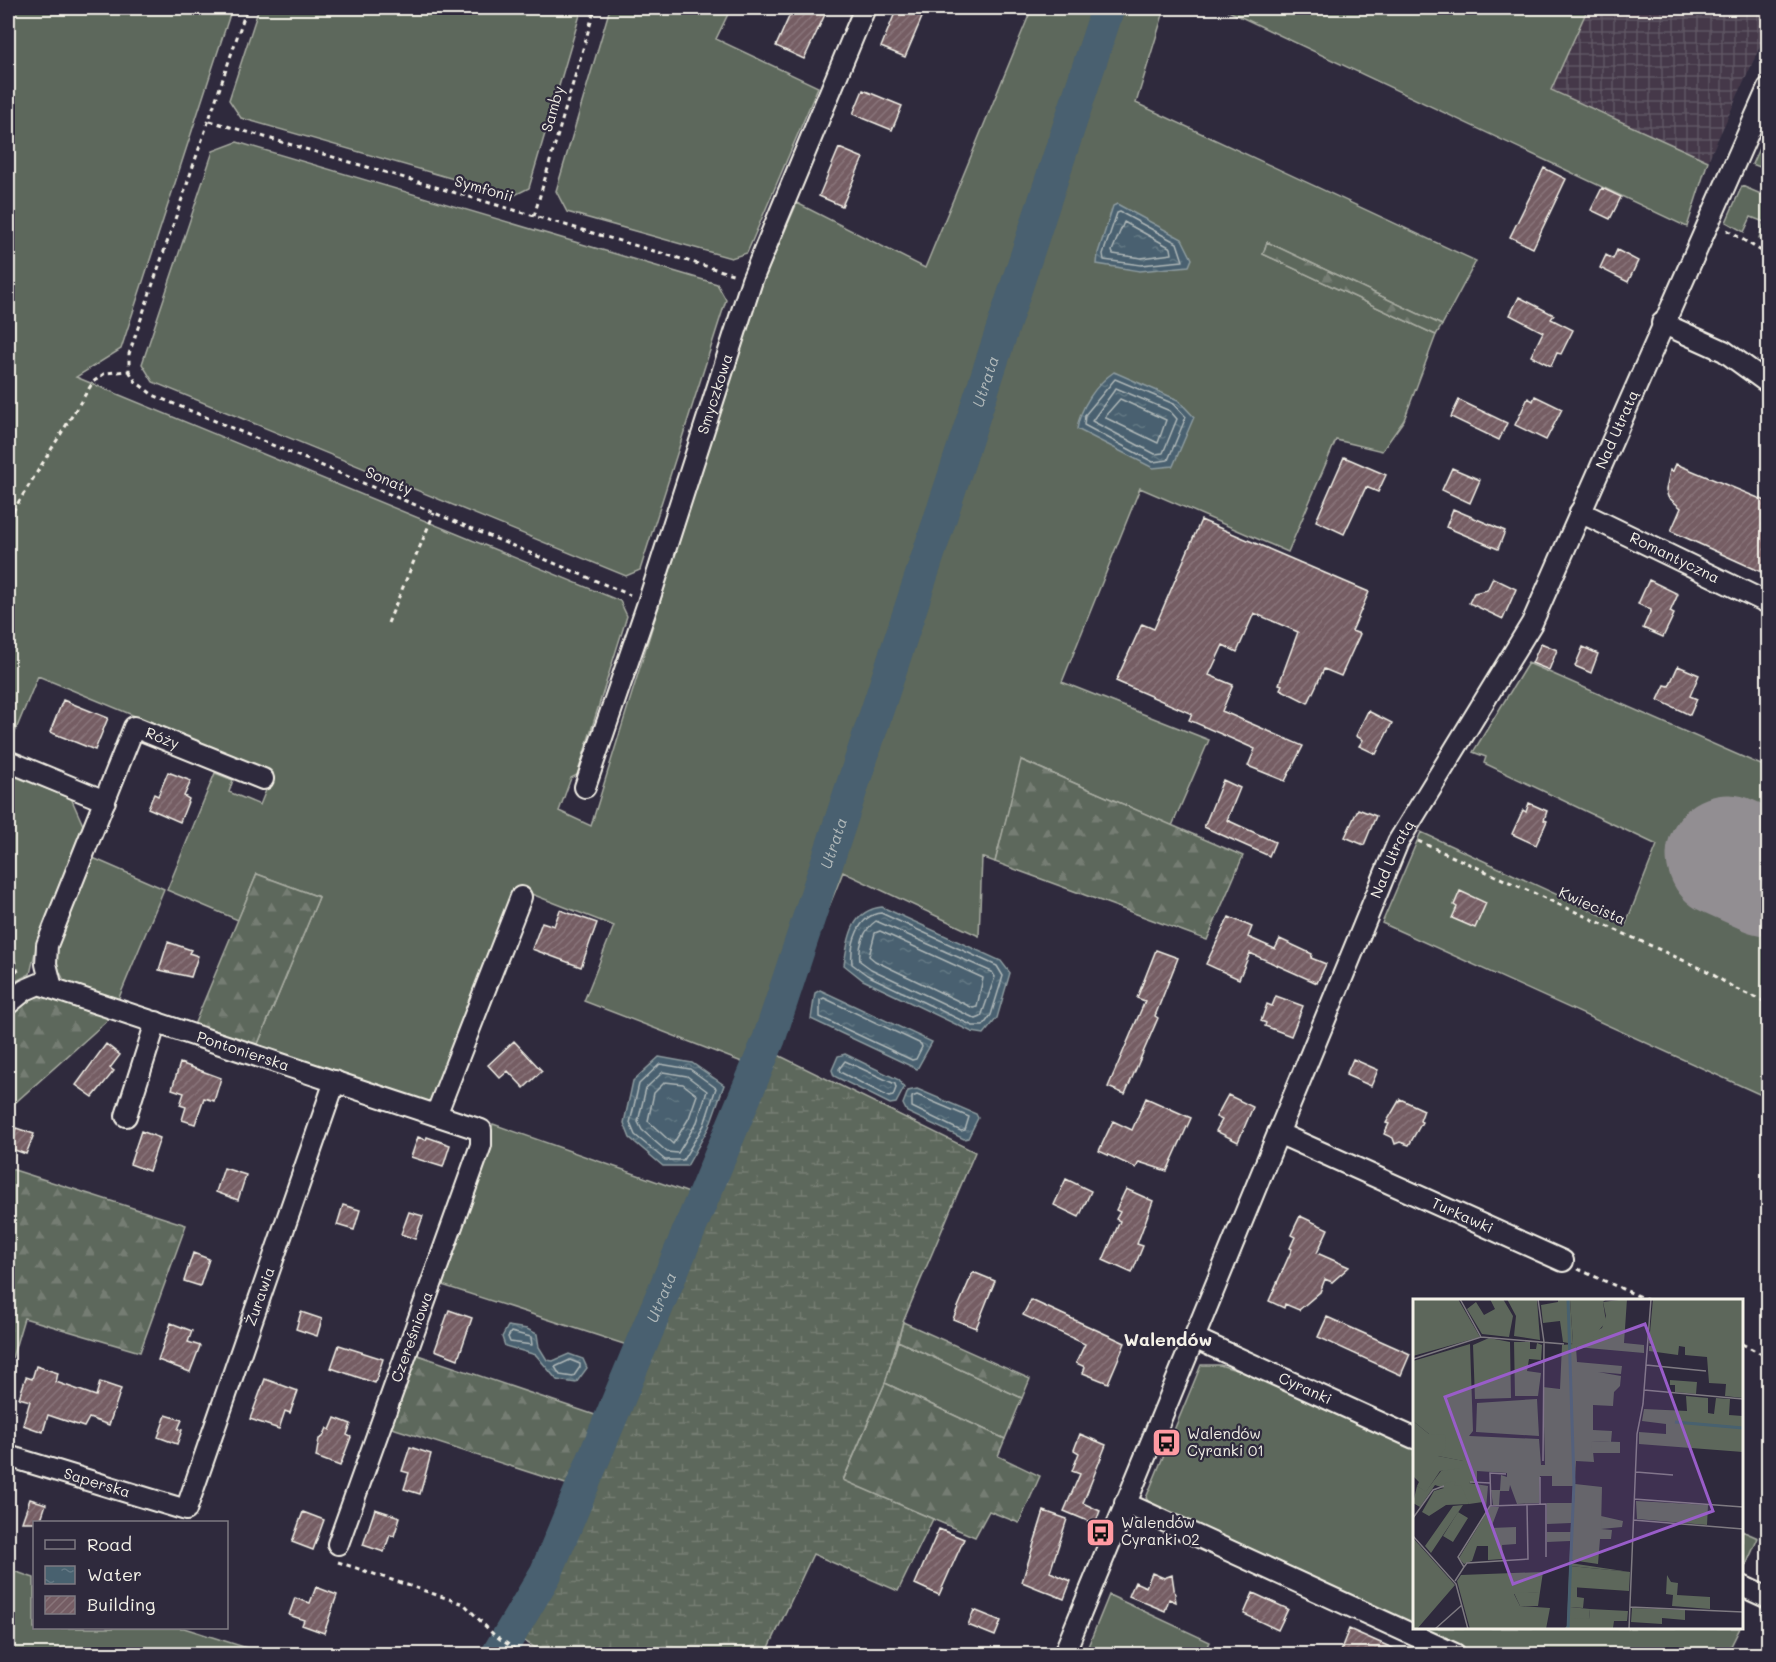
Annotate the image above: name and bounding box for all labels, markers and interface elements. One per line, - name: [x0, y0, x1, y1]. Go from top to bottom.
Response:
- street label: Samby: [536, 83, 568, 134]
- street label: Symfonii: [452, 170, 516, 206]
- street label: Smyczkowa: [692, 351, 737, 436]
- water label: Utrata: [967, 353, 1003, 410]
- street label: Nad Utratą: [1590, 387, 1642, 472]
- street label: Sonaty: [363, 461, 416, 499]
- street label: Romantyczna: [1627, 527, 1723, 587]
- street label: Róży: [143, 722, 183, 753]
- water label: Utrata: [815, 815, 851, 871]
- street label: Nad Utratą: [1365, 816, 1418, 901]
- street label: Kwiecista: [1556, 881, 1629, 929]
- street label: Pontonierska: [194, 1026, 292, 1075]
- street label: Turkawki: [1429, 1192, 1497, 1237]
- street label: Żurawia: [240, 1264, 279, 1328]
- water label: Utrata: [641, 1269, 681, 1325]
- street label: Czereśniowa: [385, 1288, 437, 1385]
- inset map: [1413, 1299, 1743, 1629]
- district label: Walendów: [1124, 1327, 1212, 1351]
- street label: Cyranki: [1276, 1367, 1335, 1408]
- place label: Walendów Cyranki 01: [1187, 1423, 1264, 1460]
- bus stop icon: Walendów Cyranki 01: [1150, 1427, 1182, 1459]
- street label: Saperska: [62, 1463, 133, 1502]
- place label: Walendów Cyranki 02: [1121, 1512, 1200, 1549]
- bus stop icon: Walendów Cyranki 02: [1084, 1516, 1116, 1548]
- legend: [33, 1521, 228, 1629]
- text: Road: [87, 1532, 132, 1556]
- text: Water: [87, 1562, 142, 1586]
- text: Building: [87, 1592, 155, 1616]

